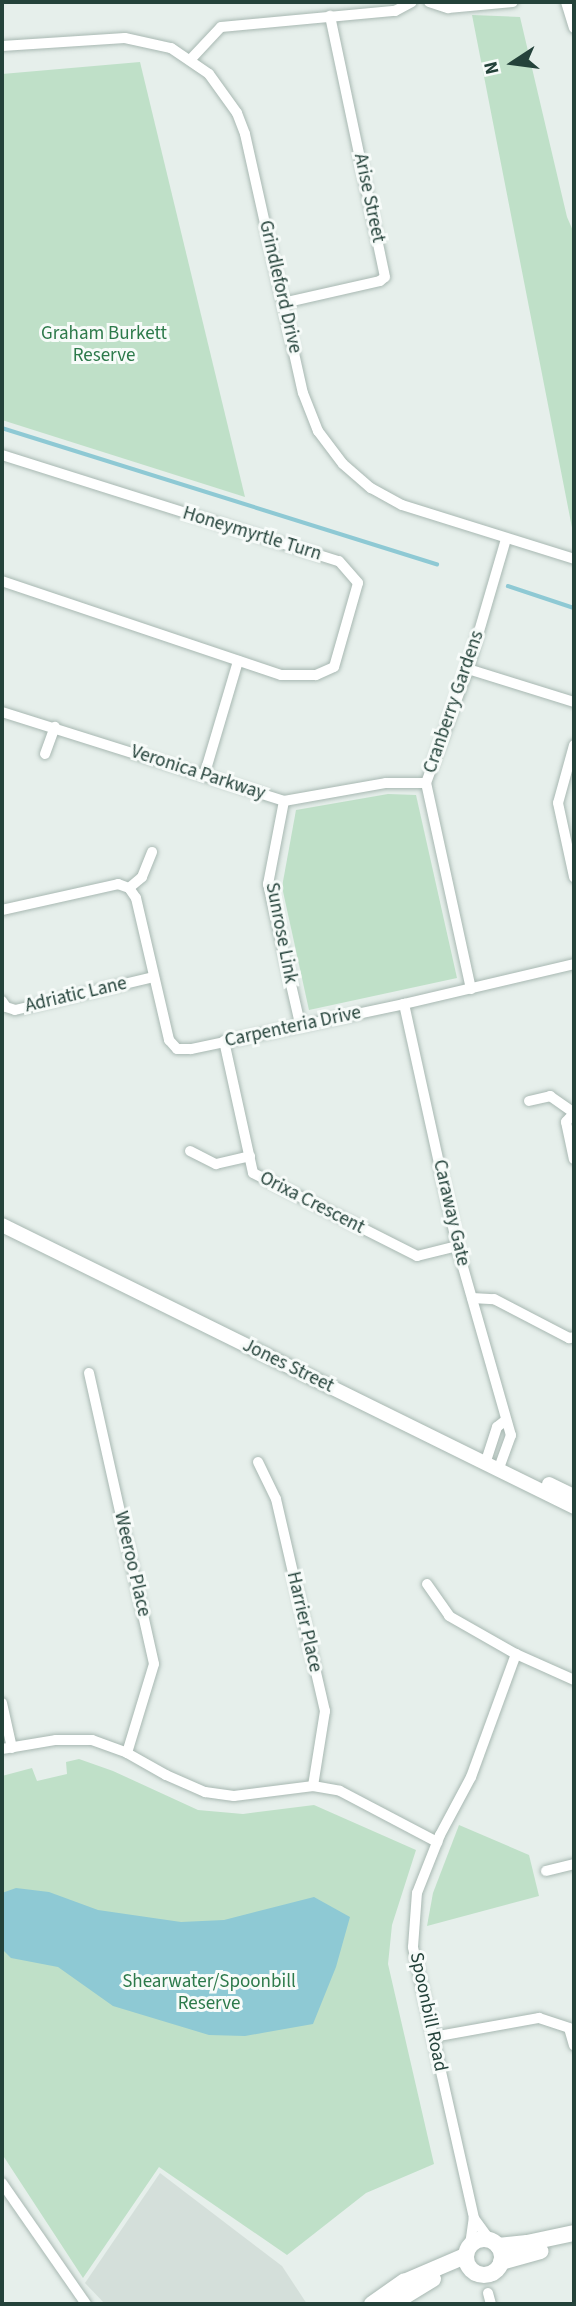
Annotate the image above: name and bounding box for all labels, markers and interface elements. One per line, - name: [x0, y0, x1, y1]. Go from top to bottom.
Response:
- north arrow: [478, 28, 548, 98]
- text: N: [477, 59, 507, 77]
- street label: Arise Street: [348, 151, 390, 245]
- street label: Grindleford Drive: [254, 218, 306, 356]
- park label: Graham Burkett Reserve: [41, 323, 167, 367]
- street label: Honeymyrtle Turn: [180, 502, 324, 566]
- street label: Cranberry Gardens: [419, 628, 489, 776]
- street label: Veronica Parkway: [128, 741, 268, 805]
- street label: Sunrose Link: [260, 881, 302, 985]
- street label: Adriatic Lane: [23, 972, 129, 1018]
- street label: Carpenteria Drive: [223, 1001, 363, 1053]
- street label: Caraway Gate: [428, 1158, 474, 1268]
- street label: Orixa Crescent: [256, 1167, 368, 1239]
- street label: Jones Street: [239, 1334, 337, 1398]
- street label: Weeroo Place: [109, 1509, 155, 1619]
- street label: Harrier Place: [281, 1569, 327, 1675]
- street label: Spoonbill Road: [404, 1950, 452, 2074]
- park label: Shearwater/Spoonbill Reserve: [122, 1971, 296, 2015]

